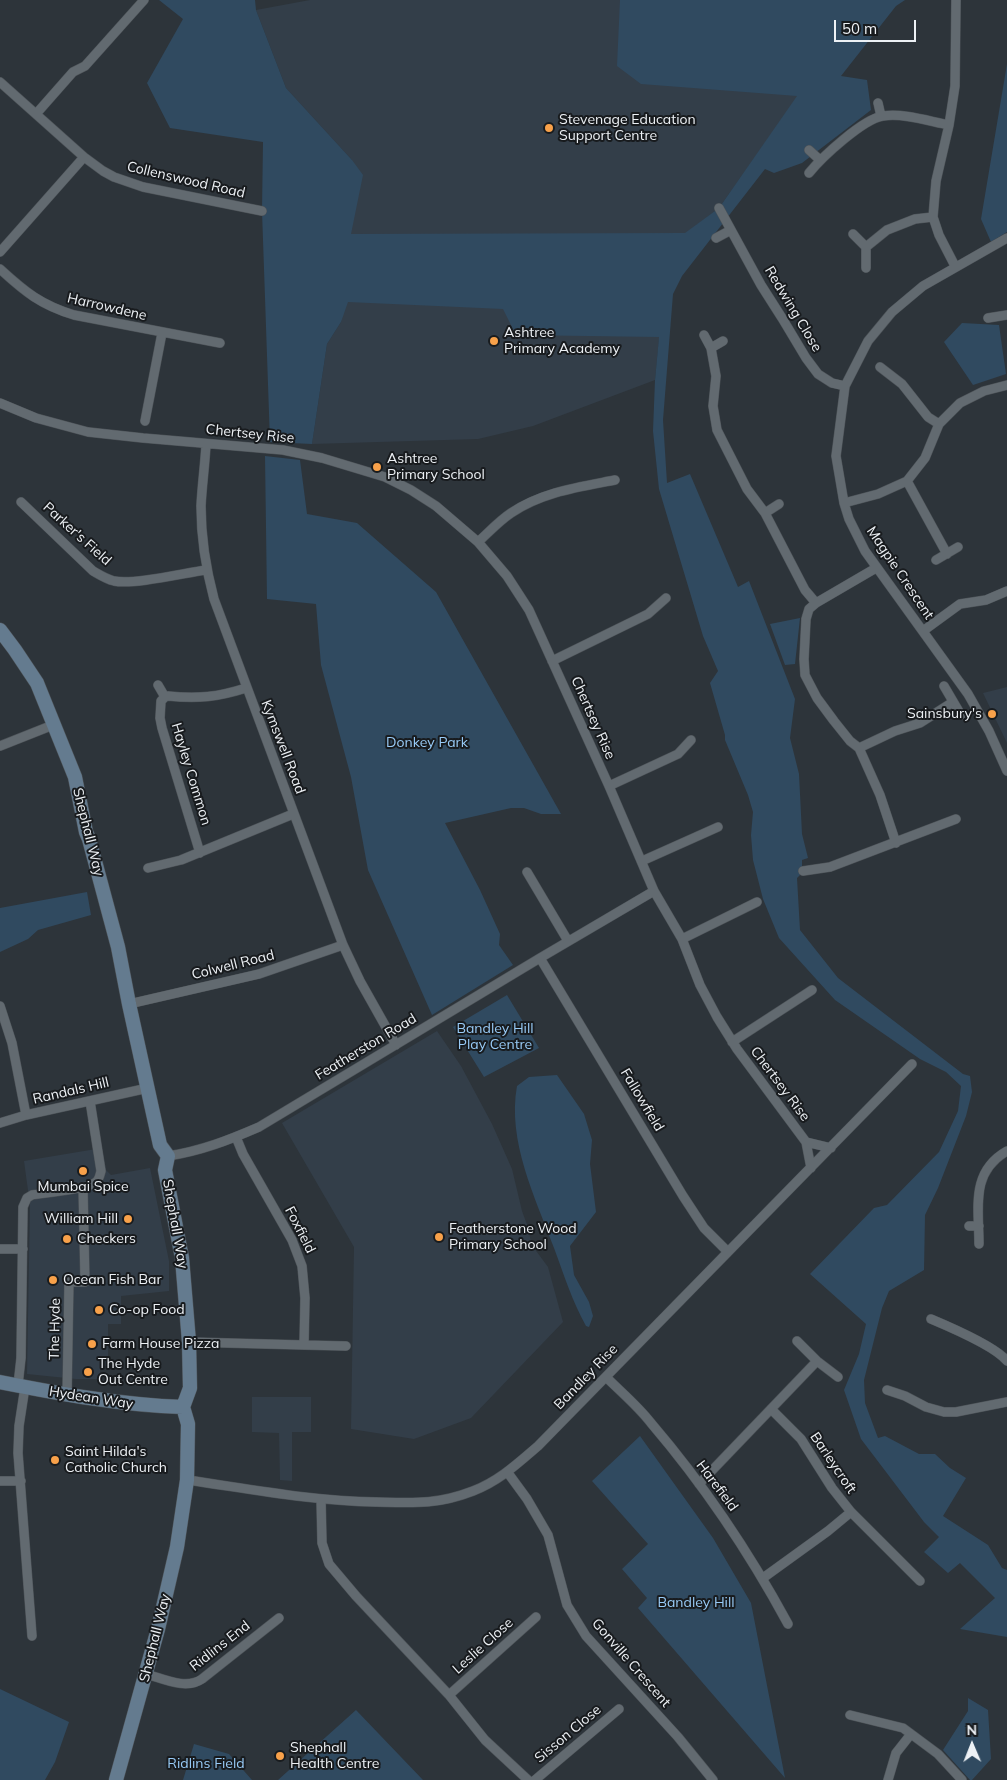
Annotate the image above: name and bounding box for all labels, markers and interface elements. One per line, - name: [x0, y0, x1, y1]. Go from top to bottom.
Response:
- scale bar: [837, 10, 920, 42]
- text: 50 m: [842, 19, 877, 38]
- place label: Stevenage Education Support Centre: [559, 112, 696, 144]
- marker: Stevenage Education Support Centre: [543, 122, 555, 134]
- street label: Collenswood Road: [125, 158, 247, 202]
- street label: Redwing Close: [761, 263, 825, 355]
- street label: Harrowdene: [66, 290, 148, 324]
- place label: Ashtree Primary Academy: [504, 325, 620, 358]
- marker: Ashtree Primary Academy: [488, 335, 500, 347]
- street label: Chertsey Rise: [205, 421, 295, 447]
- place label: Ashtree Primary School: [387, 451, 485, 484]
- marker: Ashtree Primary School: [371, 461, 383, 473]
- street label: Parker's Field: [39, 499, 115, 569]
- street label: Magpie Crescent: [863, 523, 937, 623]
- street label: Chertsey Rise: [567, 674, 619, 762]
- street label: Kymswell Road: [257, 698, 309, 796]
- place label: Sainsbury's: [907, 706, 982, 722]
- marker: Sainsbury's: [986, 708, 998, 720]
- street label: Hayley Common: [167, 721, 215, 827]
- park label: Donkey Park: [386, 735, 468, 751]
- street label: Shephall Way: [69, 786, 107, 878]
- street label: Colwell Road: [190, 947, 276, 983]
- street label: Featherston Road: [312, 1010, 420, 1084]
- park label: Bandley Hill Play Centre: [456, 1021, 534, 1054]
- street label: Chertsey Rise: [747, 1043, 813, 1125]
- street label: Fallowfield: [617, 1066, 667, 1134]
- street label: Randals Hill: [31, 1074, 111, 1108]
- marker: Mumbai Spice: [77, 1165, 89, 1177]
- street label: Shephall Way: [159, 1178, 191, 1270]
- place label: Mumbai Spice: [37, 1179, 129, 1195]
- street label: Foxfield: [281, 1204, 319, 1256]
- place label: William Hill: [44, 1211, 118, 1227]
- marker: William Hill: [122, 1213, 134, 1225]
- place label: Featherstone Wood Primary School: [449, 1221, 577, 1254]
- place label: Checkers: [77, 1231, 136, 1247]
- marker: Featherstone Wood Primary School: [433, 1231, 445, 1243]
- marker: Checkers: [61, 1233, 73, 1245]
- place label: Ocean Fish Bar: [63, 1272, 161, 1288]
- marker: Ocean Fish Bar: [47, 1274, 59, 1286]
- street label: The Hyde: [46, 1298, 64, 1360]
- place label: Co-op Food: [109, 1302, 185, 1318]
- marker: Co-op Food: [93, 1304, 105, 1316]
- place label: Farm House Pizza: [102, 1336, 219, 1352]
- marker: Farm House Pizza: [86, 1338, 98, 1350]
- street label: Bandley Rise: [551, 1341, 621, 1413]
- place label: The Hyde Out Centre: [98, 1356, 168, 1388]
- marker: The Hyde Out Centre: [82, 1366, 94, 1378]
- street label: Hydean Way: [48, 1383, 134, 1413]
- street label: Barleycroft: [806, 1429, 860, 1497]
- place label: Saint Hilda's Catholic Church: [65, 1444, 167, 1476]
- marker: Saint Hilda's Catholic Church: [49, 1454, 61, 1466]
- street label: Harefield: [693, 1457, 741, 1515]
- street label: Shephall Way: [136, 1592, 174, 1684]
- park label: Bandley Hill: [657, 1595, 735, 1611]
- street label: Leslie Close: [449, 1614, 517, 1678]
- street label: Gonville Crescent: [588, 1615, 674, 1711]
- street label: Ridlins End: [187, 1617, 253, 1675]
- street label: Sisson Close: [531, 1701, 605, 1767]
- north arrow: [947, 1720, 997, 1770]
- text: N: [966, 1721, 977, 1739]
- place label: Shephall Health Centre: [290, 1740, 379, 1772]
- marker: Shephall Health Centre: [274, 1750, 286, 1762]
- park label: Ridlins Field: [167, 1756, 245, 1772]

